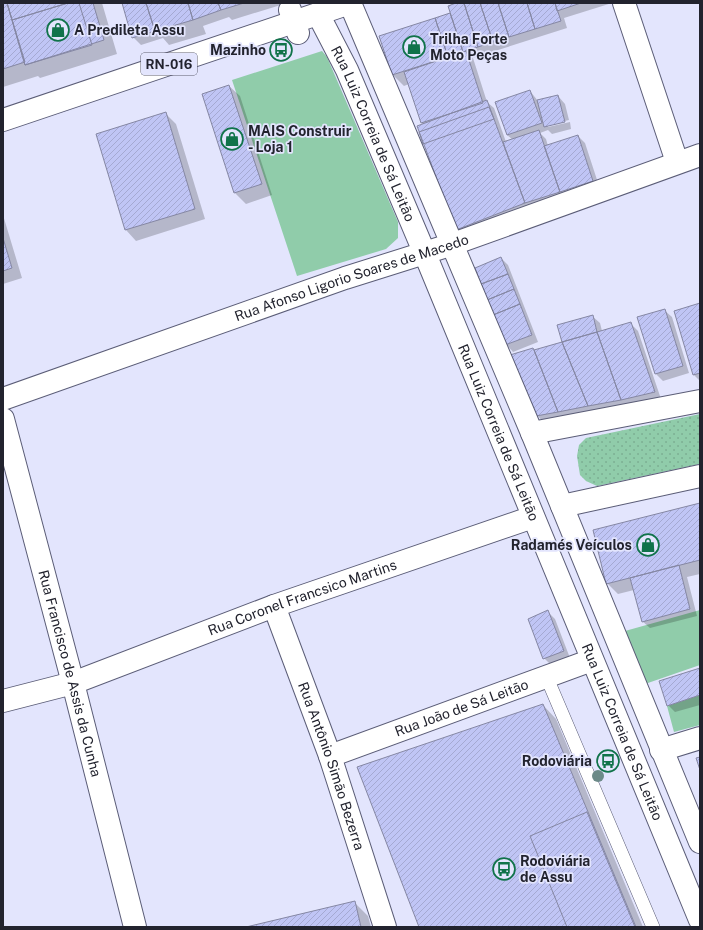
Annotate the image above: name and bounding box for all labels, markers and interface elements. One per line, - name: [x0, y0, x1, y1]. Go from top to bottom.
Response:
- shop icon: A Predileta Assu: [45, 17, 71, 43]
- place label: A Predileta Assu: [74, 22, 185, 38]
- place label: Trilha Forte Moto Peças: [430, 31, 508, 63]
- shop icon: Trilha Forte Moto Peças: [401, 34, 427, 60]
- bus stop icon: Mazinho: [268, 37, 294, 63]
- place label: Mazinho: [210, 42, 266, 58]
- street label: Rua Luiz Correia de Sá Leitão: [328, 43, 418, 224]
- road number: RN-016: [141, 53, 197, 75]
- place label: MAIS Construir - Loja 1: [248, 123, 352, 155]
- shop icon: MAIS Construir - Loja 1: [219, 126, 245, 152]
- street label: Rua Afonso Ligorio Soares de Macedo: [232, 231, 471, 324]
- street label: Rua Luiz Correia de Sá Leitão: [455, 342, 542, 523]
- shop icon: Radamés Veículos: [635, 532, 661, 558]
- place label: Radamés Veículos: [511, 537, 632, 553]
- street label: Rua Coronel Francsico Martins: [206, 557, 399, 639]
- street label: Rua Francisco de Assis da Cunha: [35, 568, 105, 779]
- street label: Rua Luiz Correia de Sá Leitão: [579, 641, 666, 823]
- street label: Rua João de Sá Leitão: [392, 676, 531, 740]
- street label: Rua Antônio Simão Bezerra: [295, 680, 368, 852]
- bus stop icon: Rodoviária: [595, 748, 621, 774]
- place label: Rodoviária: [522, 753, 592, 769]
- place label: Rodoviária de Assu: [520, 853, 590, 885]
- bus stop icon: Rodoviária de Assu: [491, 856, 517, 882]

